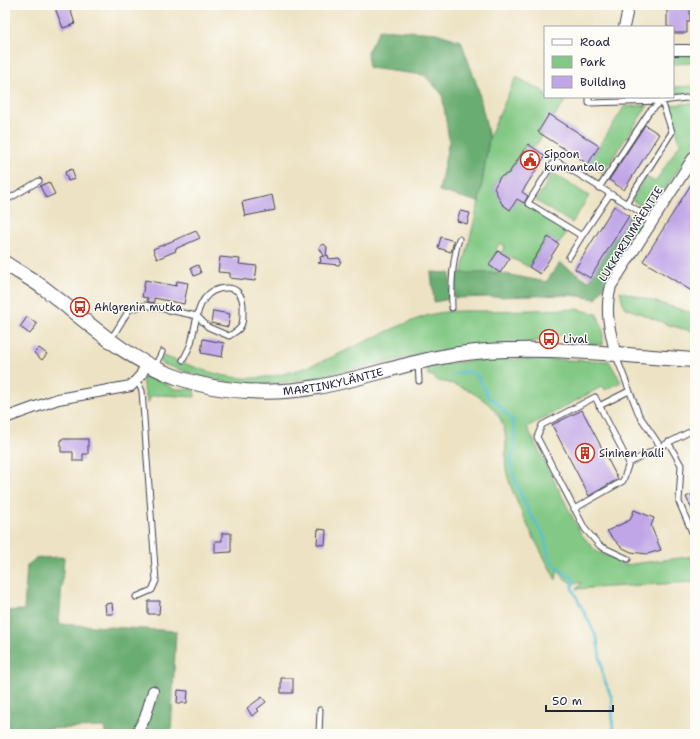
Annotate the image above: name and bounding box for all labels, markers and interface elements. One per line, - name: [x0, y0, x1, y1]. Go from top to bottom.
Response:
- legend: [544, 26, 674, 98]
- text: Road: [580, 34, 611, 50]
- text: Park: [580, 54, 606, 70]
- text: Building: [580, 74, 626, 90]
- place label: Sipoon kunnantalo: [544, 147, 605, 175]
- public building icon: Sipoon kunnantalo: [519, 149, 541, 171]
- street label: LUKKARINMÄENTIE: [596, 183, 667, 285]
- bus stop icon: Ahlgrenin mutka: [69, 296, 91, 318]
- place label: Ahlgrenin mutka: [94, 300, 182, 315]
- bus stop icon: Lival: [538, 328, 560, 350]
- place label: Lival: [563, 332, 588, 347]
- street label: MARTINKYLÄNTIE: [282, 364, 385, 399]
- building icon: Sininen halli: [574, 442, 596, 464]
- place label: Sininen halli: [599, 446, 664, 461]
- scale bar: [546, 687, 613, 713]
- text: 50 m: [552, 693, 582, 709]

